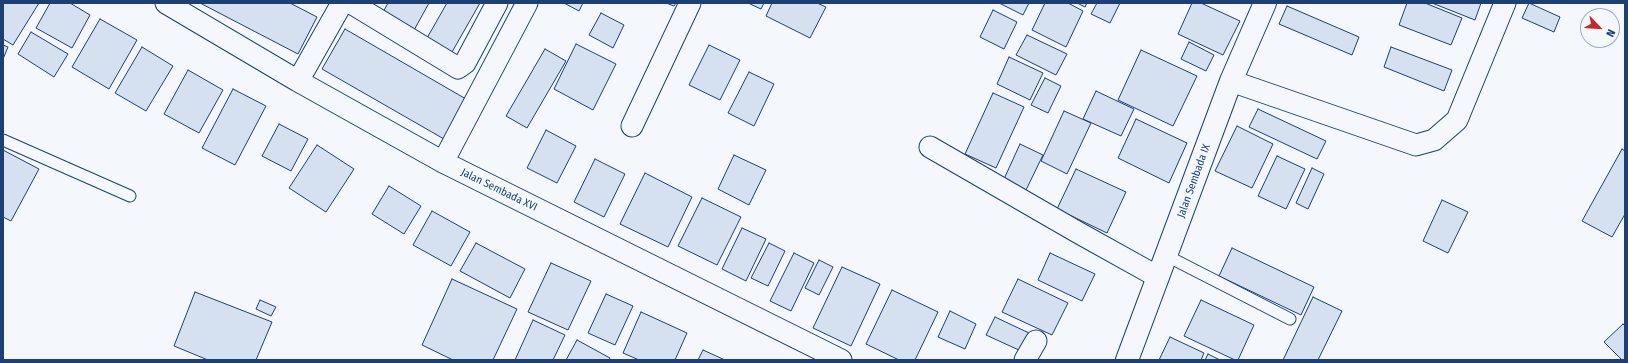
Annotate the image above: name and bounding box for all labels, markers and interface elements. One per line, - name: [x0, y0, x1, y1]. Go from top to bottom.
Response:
- north arrow: [1580, 8, 1620, 48]
- text: N: [1603, 27, 1618, 39]
- street label: Jalan Sembada IX: [1175, 142, 1213, 220]
- street label: Jalan Sembada XVI: [459, 166, 539, 214]

